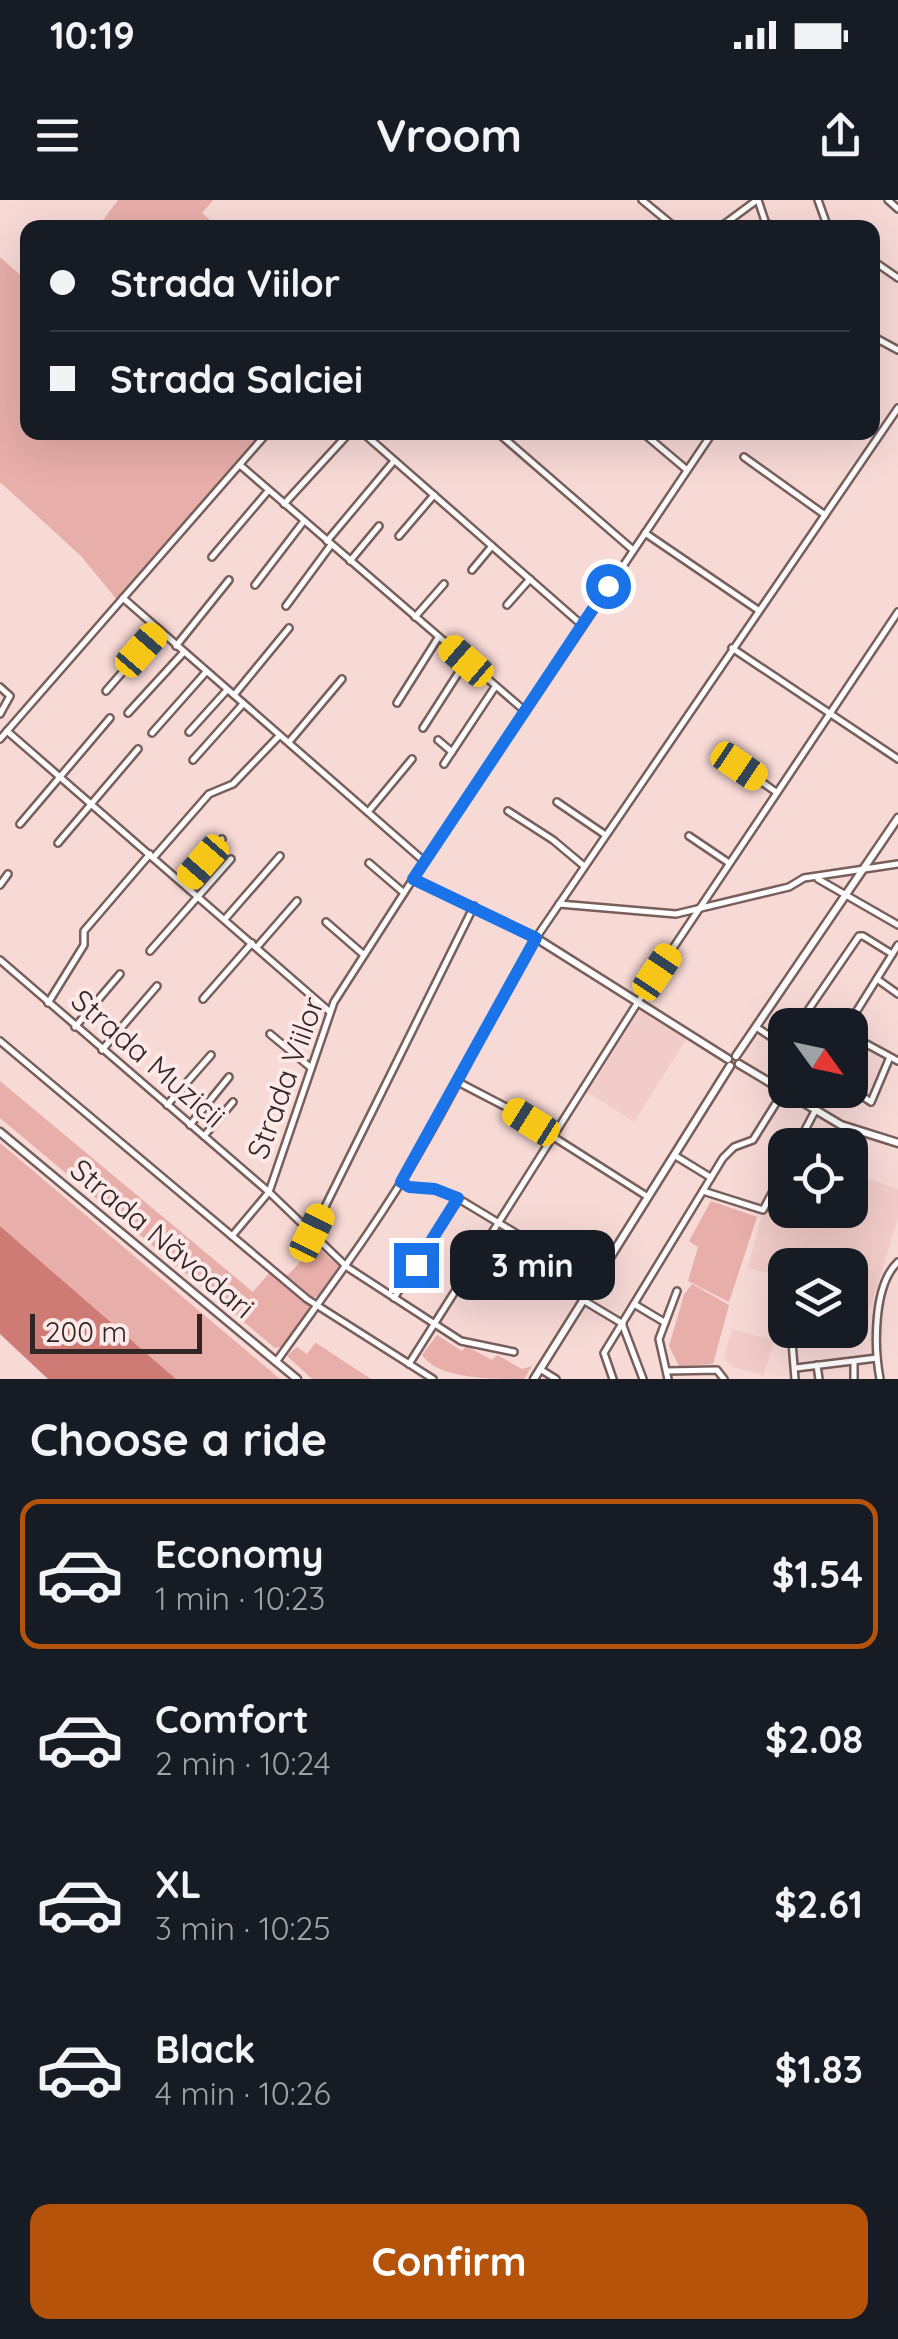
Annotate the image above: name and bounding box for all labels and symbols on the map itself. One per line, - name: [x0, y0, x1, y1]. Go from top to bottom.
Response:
- route start: [586, 564, 631, 609]
- car: [110, 618, 172, 682]
- car: [434, 630, 498, 692]
- car: [706, 737, 772, 795]
- car: [172, 830, 234, 894]
- car: [628, 939, 686, 1005]
- street label: Strada Muzicii: [64, 981, 234, 1136]
- street label: Strada Viilor: [238, 991, 332, 1164]
- north arrow: [768, 1008, 868, 1108]
- car: [498, 1093, 564, 1151]
- street label: Strada Năvodari: [63, 1150, 262, 1326]
- car: [285, 1199, 339, 1267]
- callout: 3 min: [451, 1230, 616, 1300]
- route end: [394, 1243, 439, 1288]
- scale bar: [30, 1309, 202, 1354]

